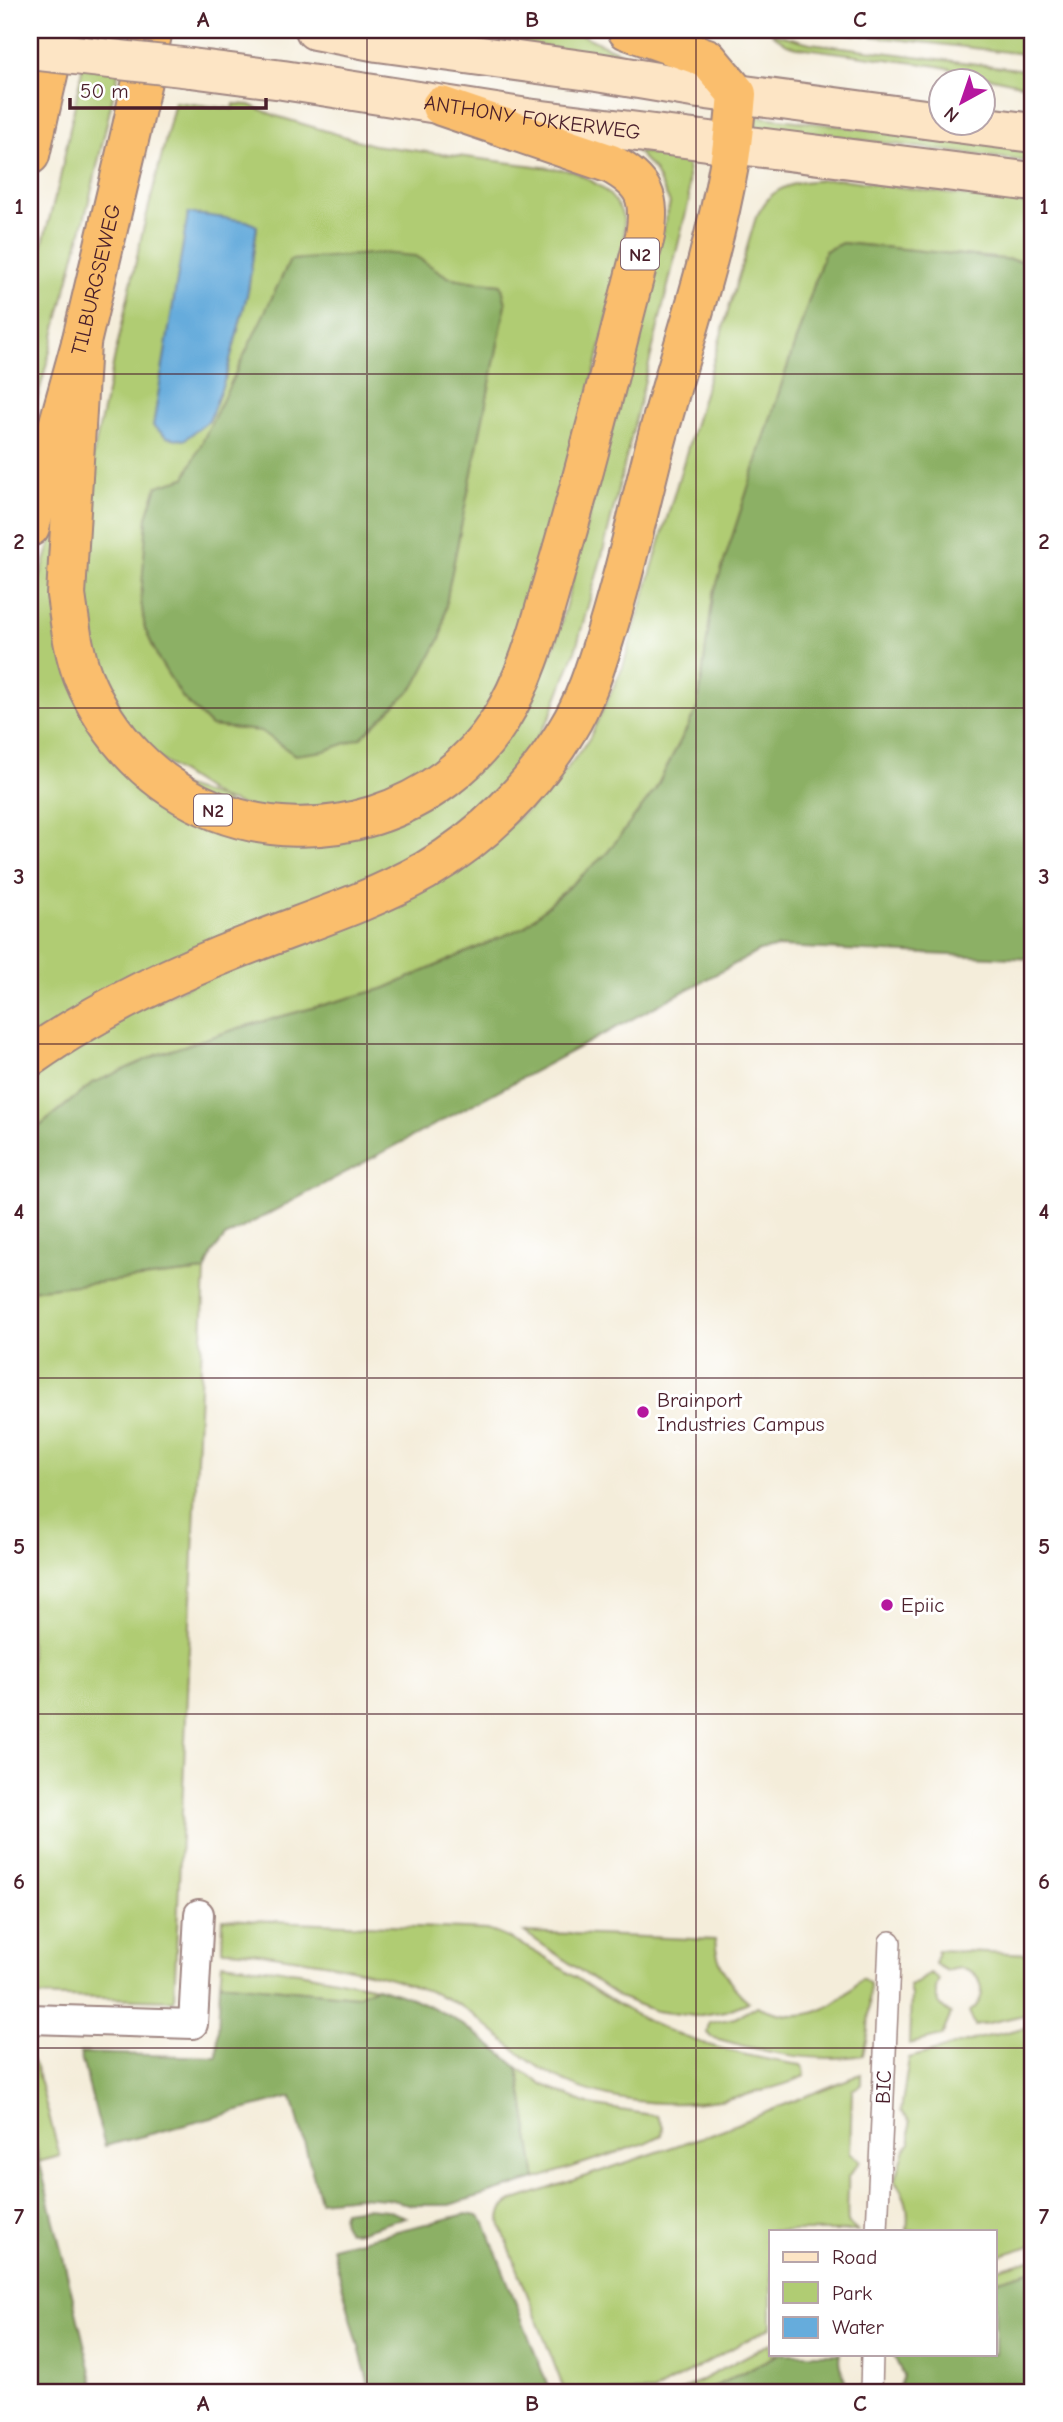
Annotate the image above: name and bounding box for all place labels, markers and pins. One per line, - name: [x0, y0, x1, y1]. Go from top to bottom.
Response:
- place label: Brainport Industries Campus: [657, 1388, 825, 1436]
- marker: Brainport Industries Campus: [635, 1404, 651, 1420]
- place label: Epiic: [901, 1593, 944, 1617]
- marker: Epiic: [879, 1597, 895, 1613]

